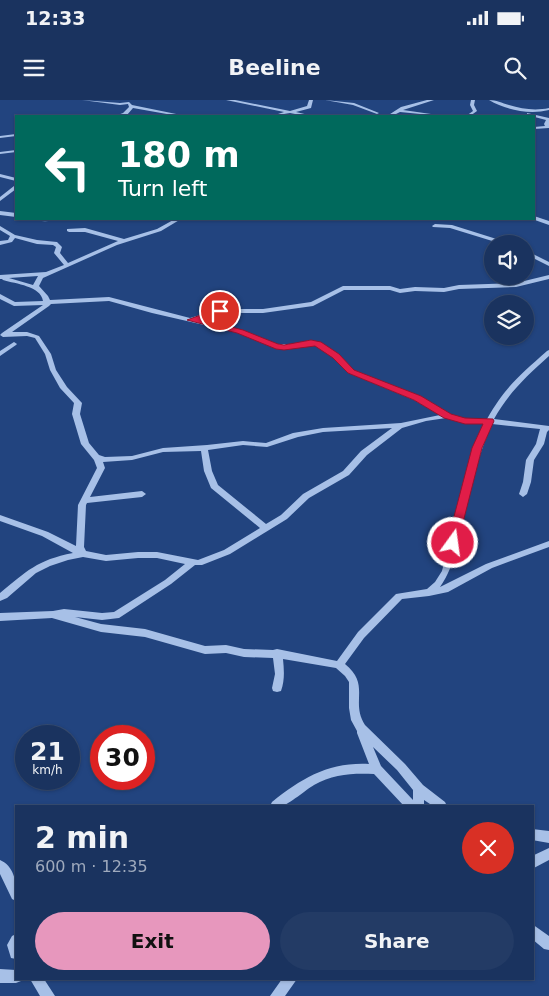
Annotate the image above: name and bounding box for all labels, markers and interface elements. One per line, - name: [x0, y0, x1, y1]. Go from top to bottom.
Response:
- text: 12:33: [25, 7, 85, 29]
- icon: menu: [20, 54, 48, 82]
- icon: search: [501, 54, 529, 82]
- text: Beeline: [228, 55, 321, 80]
- icon: left: [35, 135, 100, 200]
- text: 180 m: [118, 135, 240, 175]
- text: Turn left: [118, 176, 207, 201]
- map controls: [484, 235, 534, 345]
- button: sound: [484, 235, 534, 285]
- pin: [199, 290, 241, 332]
- button: layers: [484, 295, 534, 345]
- icon: arrive: [206, 297, 234, 325]
- position arrow: [426, 516, 478, 568]
- speed limit sign: 30: [90, 725, 155, 790]
- text: 21: [30, 737, 65, 766]
- text: km/h: [32, 763, 63, 777]
- text: 2 min: [35, 820, 129, 855]
- button: close: [462, 822, 514, 874]
- text: 600 m · 12:35: [35, 857, 148, 876]
- button: Exit: [35, 912, 270, 970]
- button: Share: [280, 912, 514, 970]

